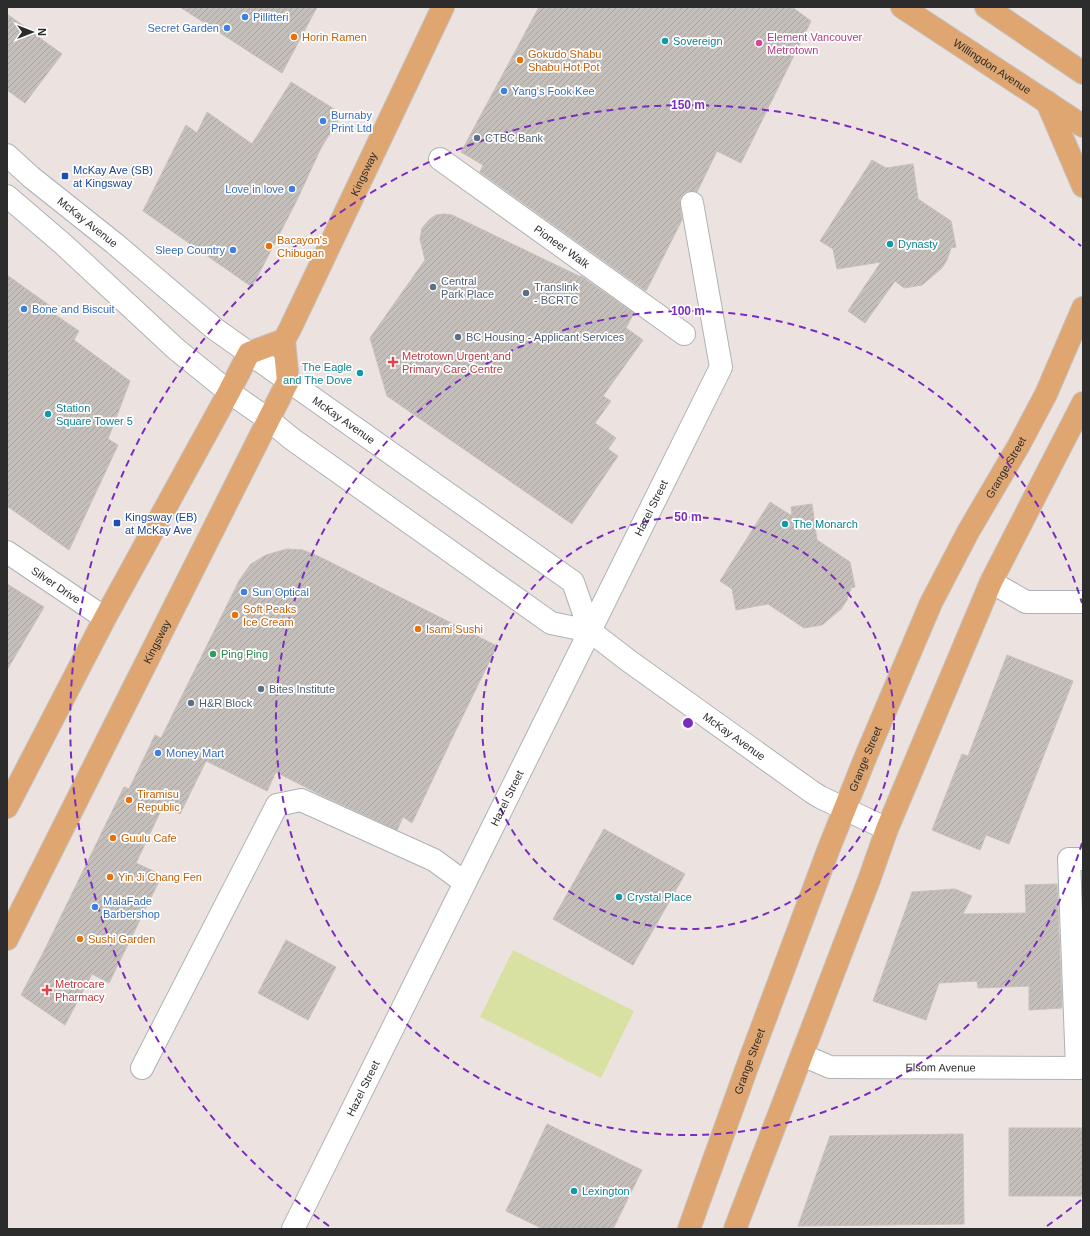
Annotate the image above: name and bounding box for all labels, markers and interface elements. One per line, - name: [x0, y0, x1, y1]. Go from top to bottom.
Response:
- place label: Pillitteri: [253, 11, 288, 23]
- north arrow: [12, 12, 52, 52]
- marker: Pillitteri: [240, 12, 250, 22]
- place label: Secret Garden: [147, 22, 219, 34]
- marker: Secret Garden: [222, 23, 232, 33]
- text: N: [36, 28, 48, 36]
- place label: Horin Ramen: [302, 31, 367, 43]
- place label: Element Vancouver Metrotown: [767, 31, 863, 56]
- marker: Horin Ramen: [289, 32, 299, 42]
- place label: Sovereign: [673, 35, 723, 47]
- marker: Sovereign: [660, 36, 670, 46]
- street label: Willingdon Avenue: [951, 36, 1033, 96]
- marker: Element Vancouver Metrotown: [754, 38, 764, 48]
- place label: Gokudo Shabu Shabu Hot Pot: [528, 48, 601, 73]
- marker: Gokudo Shabu Shabu Hot Pot: [515, 55, 525, 65]
- place label: Yang's Fook Kee: [512, 85, 595, 97]
- marker: Yang's Fook Kee: [499, 86, 509, 96]
- text: 150 m: [671, 98, 705, 112]
- place label: Burnaby Print Ltd: [331, 109, 372, 134]
- marker: Burnaby Print Ltd: [318, 116, 328, 126]
- place label: CTBC Bank: [485, 132, 544, 144]
- marker: CTBC Bank: [472, 133, 482, 143]
- street label: Kingsway: [348, 150, 379, 198]
- place label: McKay Ave (SB) at Kingsway: [73, 164, 153, 189]
- marker: McKay Ave (SB) at Kingsway: [60, 171, 70, 181]
- place label: Love in love: [225, 183, 284, 195]
- marker: Love in love: [287, 184, 297, 194]
- street label: McKay Avenue: [55, 195, 120, 250]
- street label: Pioneer Walk: [532, 223, 592, 271]
- place label: Bacayon's Chibugan: [277, 234, 328, 259]
- place label: Dynasty: [898, 238, 938, 250]
- marker: Dynasty: [885, 239, 895, 249]
- marker: Bacayon's Chibugan: [264, 241, 274, 251]
- place label: Sleep Country: [155, 244, 225, 256]
- marker: Sleep Country: [228, 245, 238, 255]
- place label: Central Park Place: [441, 275, 494, 300]
- place label: Translink - BCRTC: [534, 281, 579, 306]
- marker: Central Park Place: [428, 282, 438, 292]
- marker: Translink - BCRTC: [521, 288, 531, 298]
- place label: Bone and Biscuit: [32, 303, 115, 315]
- marker: Bone and Biscuit: [19, 304, 29, 314]
- text: 100 m: [671, 304, 705, 318]
- place label: BC Housing - Applicant Services: [466, 331, 625, 343]
- marker: BC Housing - Applicant Services: [453, 332, 463, 342]
- place label: Metrotown Urgent and Primary Care Centre: [402, 350, 511, 375]
- marker: Metrotown Urgent and Primary Care Centre: [387, 356, 399, 368]
- place label: The Eagle and The Dove: [283, 361, 352, 386]
- marker: The Eagle and The Dove: [355, 368, 365, 378]
- street label: McKay Avenue: [310, 394, 377, 446]
- place label: Station Square Tower 5: [56, 402, 133, 427]
- marker: Station Square Tower 5: [43, 409, 53, 419]
- street label: Grange Street: [983, 435, 1028, 500]
- street label: Hazel Street: [632, 478, 670, 538]
- text: 50 m: [674, 510, 702, 524]
- place label: Kingsway (EB) at McKay Ave: [125, 511, 197, 536]
- marker: Kingsway (EB) at McKay Ave: [112, 518, 122, 528]
- place label: The Monarch: [793, 518, 858, 530]
- marker: The Monarch: [780, 519, 790, 529]
- street label: Silver Drive: [29, 564, 83, 606]
- place label: Sun Optical: [252, 586, 309, 598]
- marker: Sun Optical: [239, 587, 249, 597]
- place label: Soft Peaks Ice Cream: [243, 603, 297, 628]
- marker: Soft Peaks Ice Cream: [230, 610, 240, 620]
- street label: Kingsway: [141, 617, 173, 665]
- place label: Isami Sushi: [426, 623, 483, 635]
- marker: Isami Sushi: [413, 624, 423, 634]
- place label: Ping Ping: [221, 648, 268, 660]
- marker: Ping Ping: [208, 649, 218, 659]
- place label: Bites Institute: [269, 683, 335, 695]
- marker: Bites Institute: [256, 684, 266, 694]
- place label: H&R Block: [199, 697, 253, 709]
- marker: H&R Block: [186, 698, 196, 708]
- street label: McKay Avenue: [701, 710, 767, 762]
- centre of rings: [681, 716, 695, 730]
- street label: Grange Street: [846, 725, 884, 793]
- place label: Money Mart: [166, 747, 224, 759]
- marker: Money Mart: [153, 748, 163, 758]
- street label: Hazel Street: [488, 768, 526, 828]
- place label: Tiramisu Republic: [137, 788, 180, 813]
- marker: Tiramisu Republic: [124, 795, 134, 805]
- place label: Guulu Cafe: [121, 832, 177, 844]
- marker: Guulu Cafe: [108, 833, 118, 843]
- place label: Yin Ji Chang Fen: [118, 871, 202, 883]
- marker: Yin Ji Chang Fen: [105, 872, 115, 882]
- place label: Crystal Place: [627, 891, 692, 903]
- marker: Crystal Place: [614, 892, 624, 902]
- place label: MalaFade Barbershop: [103, 895, 160, 920]
- marker: MalaFade Barbershop: [90, 902, 100, 912]
- place label: Sushi Garden: [88, 933, 155, 945]
- marker: Sushi Garden: [75, 934, 85, 944]
- place label: Metrocare Pharmacy: [55, 978, 105, 1003]
- marker: Metrocare Pharmacy: [42, 985, 52, 995]
- street label: Grange Street: [732, 1027, 767, 1096]
- street label: Hazel Street: [344, 1059, 382, 1118]
- street label: Elsom Avenue: [905, 1061, 976, 1074]
- place label: Lexington: [582, 1185, 630, 1197]
- marker: Lexington: [569, 1186, 579, 1196]

